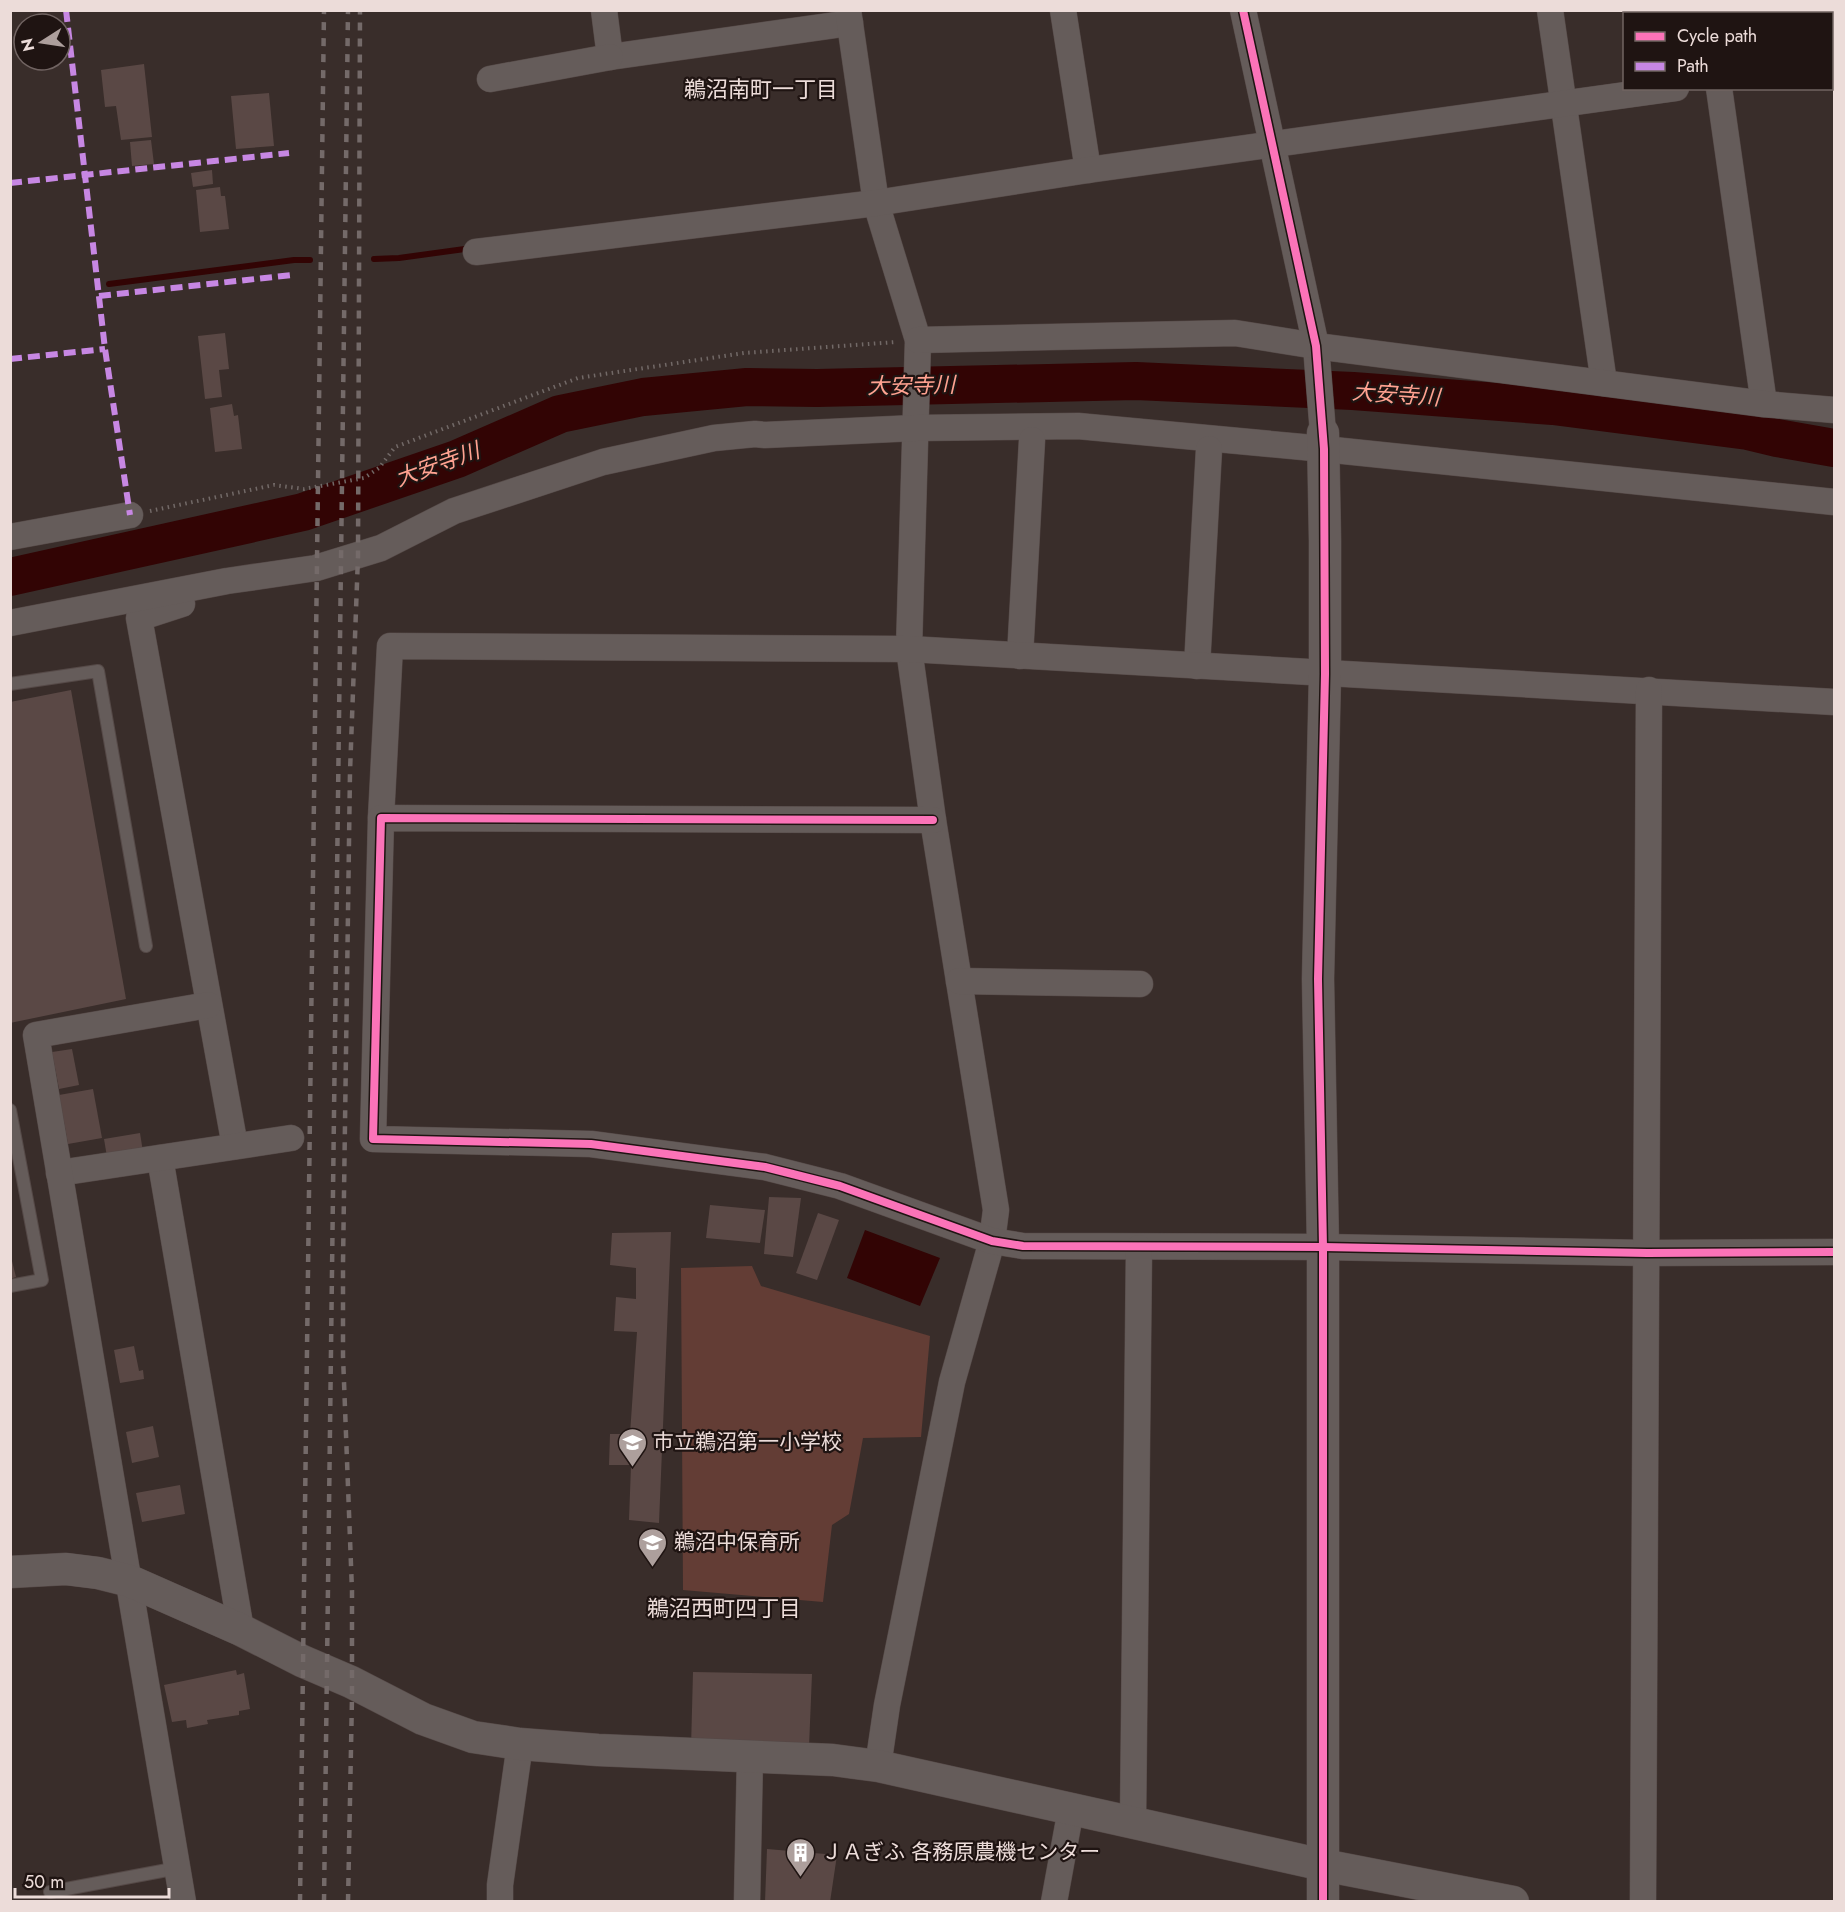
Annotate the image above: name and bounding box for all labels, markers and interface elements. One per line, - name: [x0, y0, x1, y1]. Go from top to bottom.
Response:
- north arrow: [12, 12, 72, 72]
- legend: [1623, 12, 1833, 90]
- text: Cycle path: [1677, 23, 1757, 49]
- text: N: [15, 36, 40, 54]
- text: Path: [1677, 53, 1709, 79]
- district label: 鵜沼南町一丁目: [684, 73, 838, 105]
- water label: 大安寺川: [867, 368, 957, 402]
- water label: 大安寺川: [1351, 375, 1443, 413]
- water label: 大安寺川: [390, 433, 486, 494]
- school or university icon: 市立鵜沼第一小学校: [616, 1426, 648, 1468]
- place label: 市立鵜沼第一小学校: [653, 1427, 842, 1457]
- school or university icon: 鵜沼中保育所: [637, 1526, 669, 1568]
- place label: 鵜沼中保育所: [674, 1527, 800, 1557]
- district label: 鵜沼西町四丁目: [647, 1592, 801, 1624]
- building icon: ＪＡぎふ 各務原農機センター: [784, 1836, 816, 1878]
- place label: ＪＡぎふ 各務原農機センター: [821, 1837, 1100, 1867]
- scale bar: [15, 1861, 170, 1899]
- text: 50 m: [24, 1869, 64, 1895]

